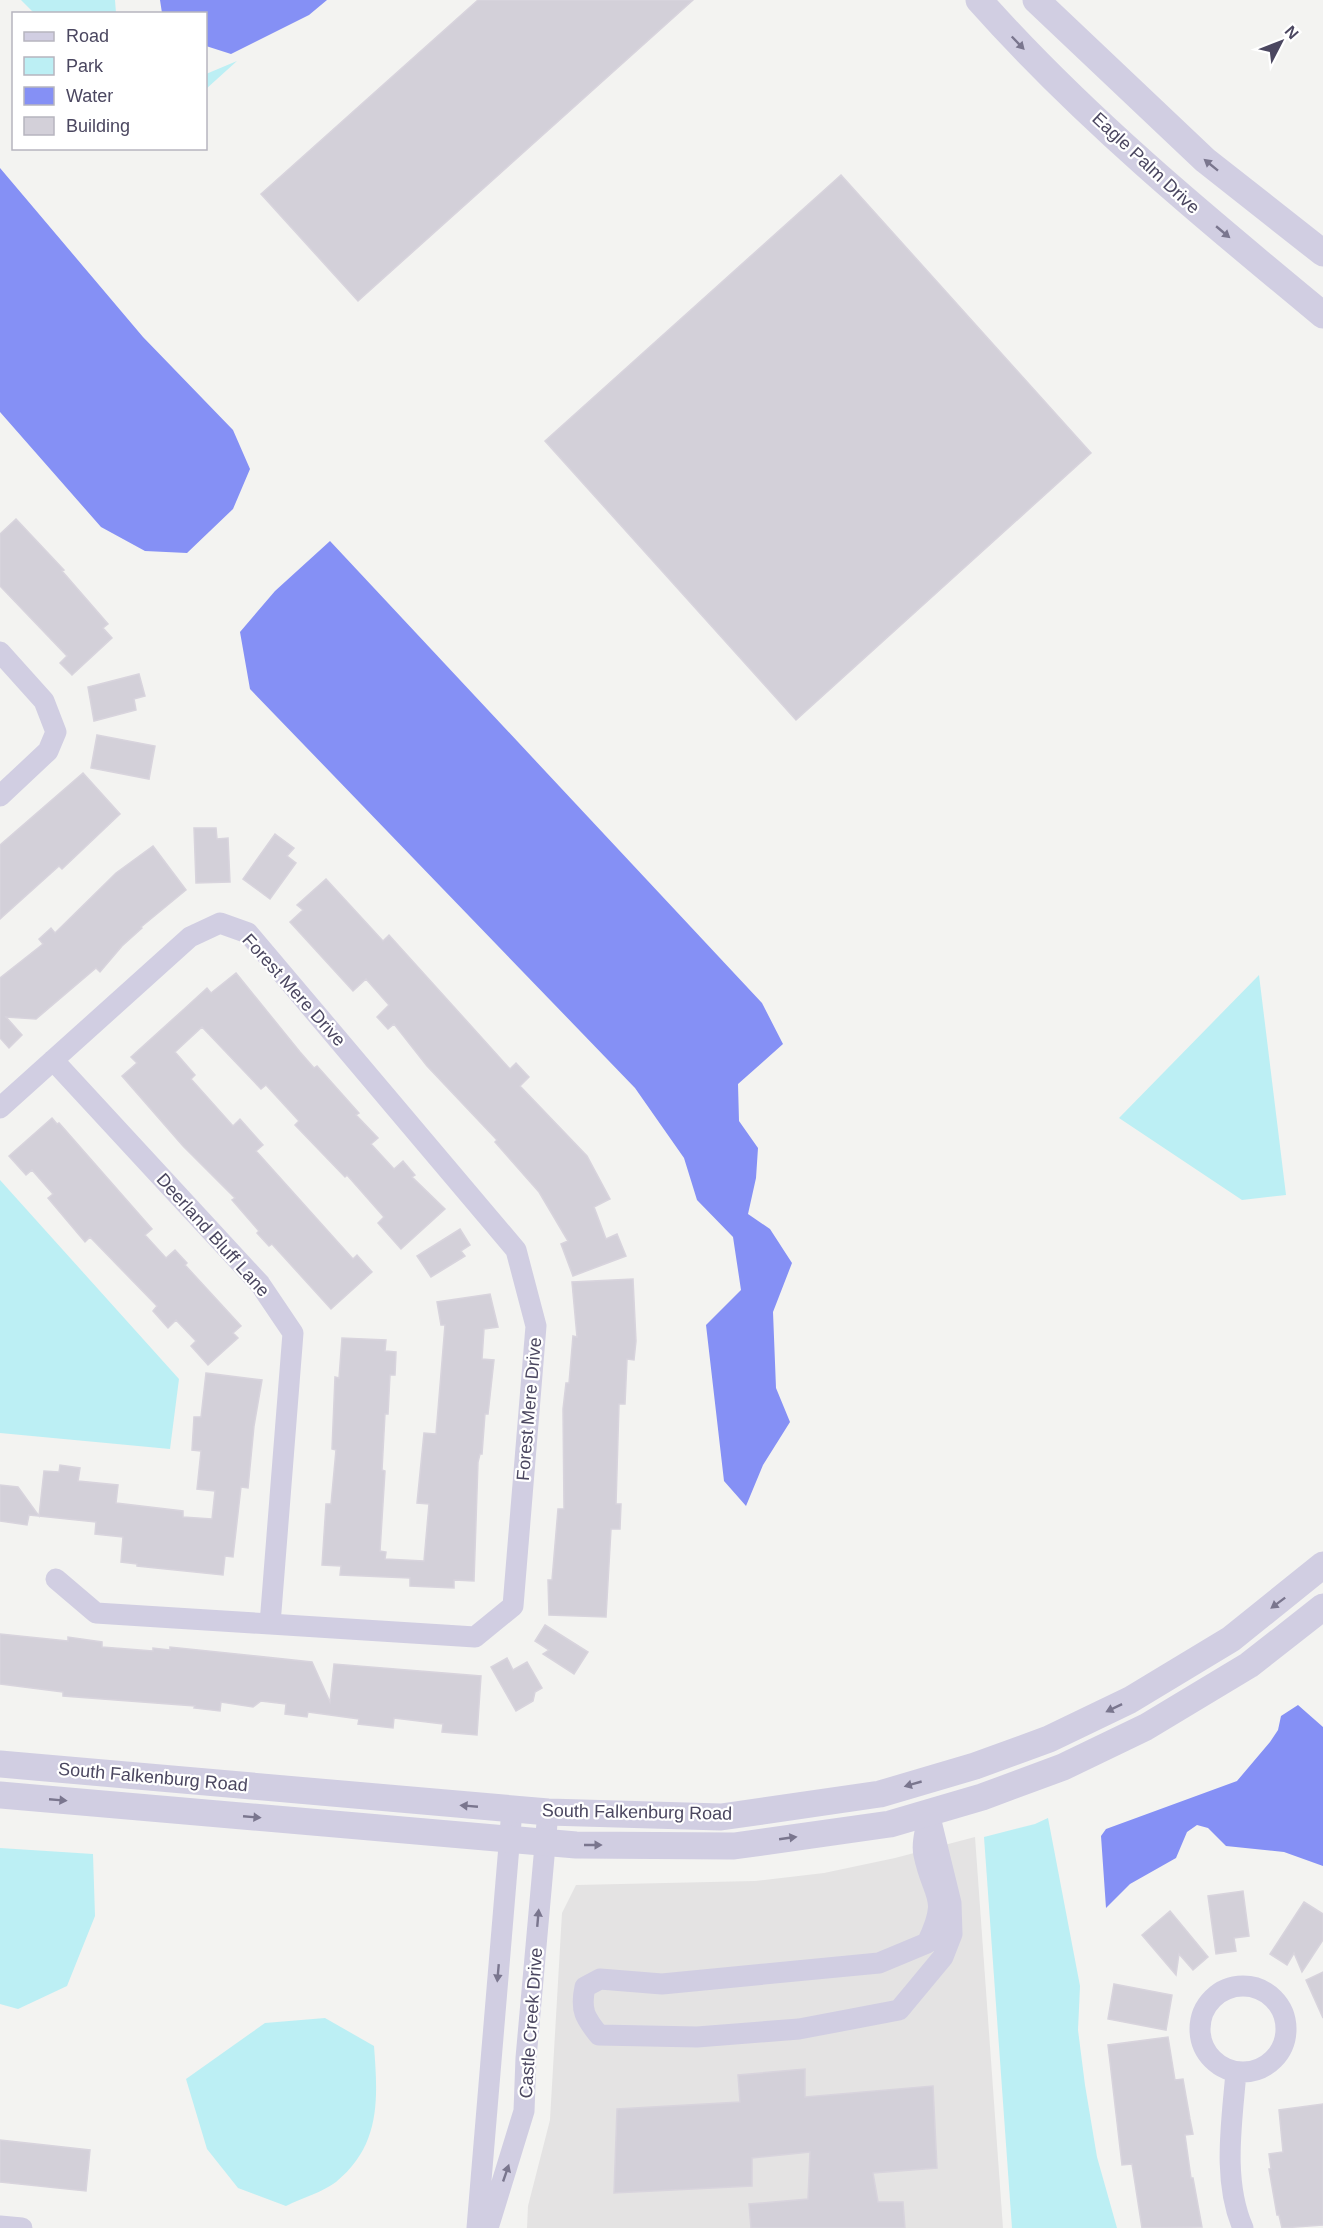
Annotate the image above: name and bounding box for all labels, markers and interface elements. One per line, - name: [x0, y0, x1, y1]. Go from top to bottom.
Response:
- legend: [12, 12, 207, 150]
- north arrow: [1251, 12, 1311, 72]
- text: N: [1282, 22, 1302, 42]
- text: Road: [66, 26, 109, 46]
- one-way arrow: [1011, 36, 1025, 51]
- text: Park: [66, 56, 104, 76]
- text: Water: [66, 86, 113, 106]
- street label: Eagle Palm Drive: [1088, 108, 1204, 218]
- text: Building: [66, 116, 130, 136]
- one-way arrow: [1204, 159, 1219, 172]
- one-way arrow: [1215, 225, 1230, 238]
- street label: Forest Mere Drive: [238, 930, 350, 1050]
- street label: Deerland Bluff Lane: [152, 1169, 274, 1301]
- street label: Forest Mere Drive: [513, 1336, 545, 1482]
- one-way arrow: [1270, 1596, 1286, 1609]
- one-way arrow: [1105, 1702, 1123, 1712]
- street label: South Falkenburg Road: [57, 1759, 249, 1795]
- one-way arrow: [904, 1780, 922, 1789]
- one-way arrow: [49, 1795, 68, 1805]
- street label: South Falkenburg Road: [542, 1800, 732, 1824]
- one-way arrow: [459, 1801, 478, 1811]
- one-way arrow: [243, 1812, 262, 1822]
- one-way arrow: [778, 1834, 797, 1843]
- one-way arrow: [584, 1840, 603, 1850]
- one-way arrow: [533, 1908, 543, 1927]
- street label: Castle Creek Drive: [516, 1947, 546, 2099]
- one-way arrow: [493, 1963, 503, 1982]
- one-way arrow: [502, 2164, 512, 2182]

